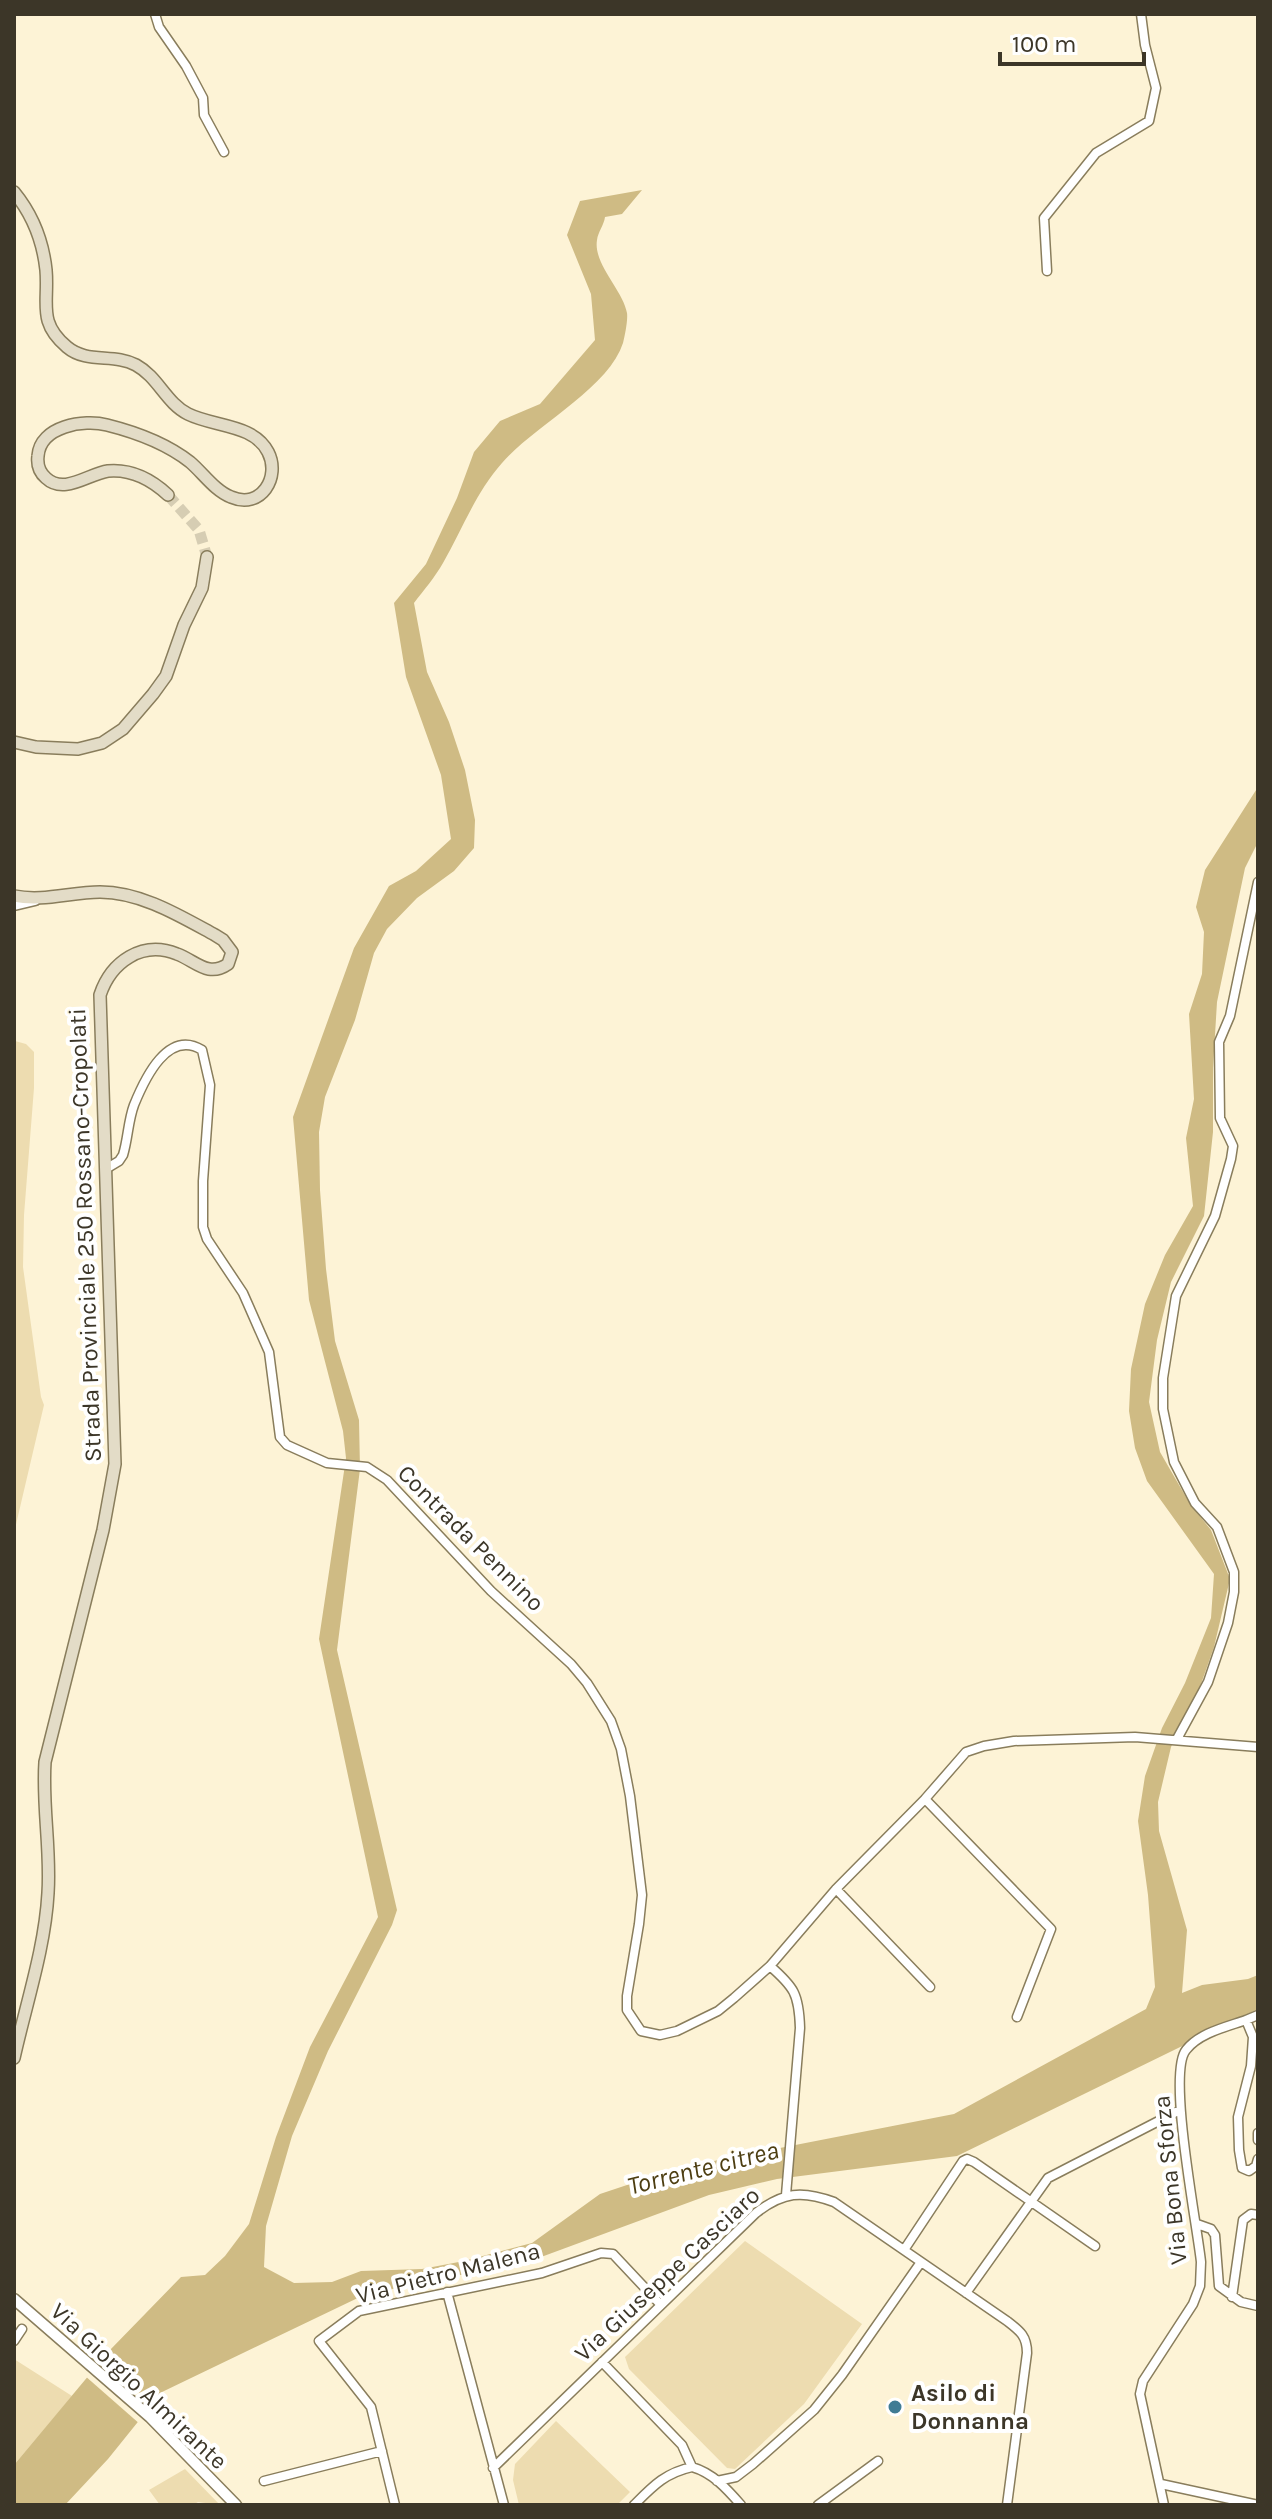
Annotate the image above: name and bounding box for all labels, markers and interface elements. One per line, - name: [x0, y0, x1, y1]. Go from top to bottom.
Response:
- scale bar: [1000, 16, 1144, 66]
- text: 100 m: [1012, 30, 1077, 58]
- street label: Strada Provinciale 250 Rossano-Cropolati: [63, 1008, 107, 1462]
- street label: Contrada Pennino: [392, 1459, 550, 1617]
- street label: Via Bona Sforza: [1147, 2094, 1193, 2266]
- water label: Torrente citrea: [624, 2134, 782, 2202]
- street label: Via Giuseppe Casciaro: [569, 2181, 765, 2367]
- street label: Via Pietro Malena: [353, 2237, 543, 2309]
- street label: Via Giorgio Almirante: [45, 2297, 233, 2475]
- place label: Asilo di Donnanna: [911, 2379, 1029, 2435]
- marker: Asilo di Donnanna: [886, 2398, 904, 2416]

